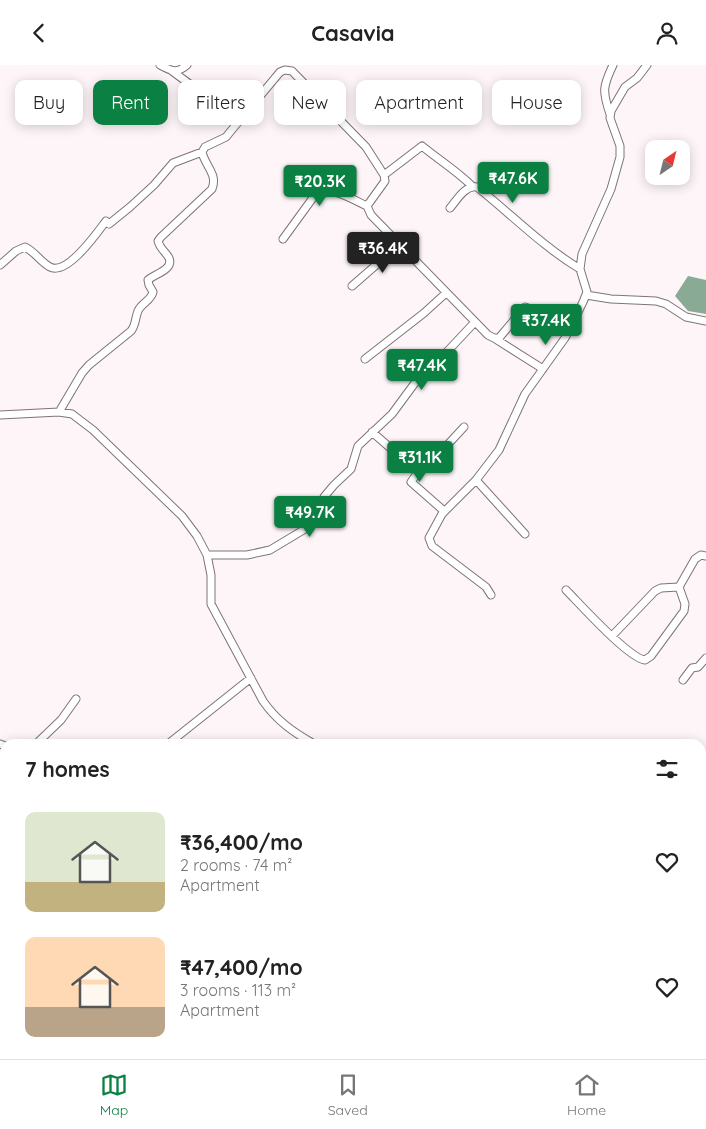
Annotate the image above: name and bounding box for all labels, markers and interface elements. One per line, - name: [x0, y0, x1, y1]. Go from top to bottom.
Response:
- icon: back: [25, 19, 53, 47]
- text: Casavia: [311, 19, 395, 47]
- icon: person: [653, 19, 681, 47]
- chip: Buy: [15, 80, 83, 125]
- chip: Rent: [93, 80, 168, 125]
- chip: Filters: [178, 80, 264, 125]
- chip: New: [274, 80, 346, 125]
- chip: Apartment: [356, 80, 482, 125]
- chip: House: [492, 80, 581, 125]
- north arrow: [645, 140, 690, 185]
- map controls: [645, 140, 690, 185]
- pin: ₹47.6K: [472, 161, 554, 204]
- pin: ₹20.3K: [279, 165, 361, 207]
- text: ₹47.6K: [489, 168, 537, 188]
- text: ₹20.3K: [295, 171, 345, 191]
- pin: ₹36.4K: [342, 231, 424, 274]
- text: ₹36.4K: [358, 238, 408, 258]
- pin: ₹37.4K: [505, 303, 587, 346]
- text: ₹37.4K: [522, 310, 570, 330]
- pin: ₹47.4K: [381, 349, 463, 391]
- text: ₹47.4K: [398, 355, 446, 375]
- pin: ₹31.1K: [379, 441, 461, 483]
- text: ₹31.1K: [398, 447, 442, 467]
- pin: ₹49.7K: [269, 495, 351, 538]
- text: ₹49.7K: [285, 502, 335, 522]
- icon: filters: [653, 755, 681, 783]
- text: 7 homes: [25, 756, 110, 782]
- text: ₹36,400/mo: [180, 829, 303, 855]
- icon: home: [65, 832, 125, 892]
- icon: heart: [653, 848, 681, 876]
- text: 2 rooms · 74 m²: [180, 855, 292, 875]
- text: Apartment: [180, 875, 260, 895]
- text: ₹47,400/mo: [180, 954, 303, 980]
- icon: home: [65, 957, 125, 1017]
- icon: heart: [653, 973, 681, 1001]
- text: 3 rooms · 113 m²: [180, 980, 296, 1000]
- text: Apartment: [180, 1000, 260, 1020]
- tab: Map: [100, 1071, 128, 1119]
- tab: Saved: [328, 1071, 368, 1119]
- tab: Home: [567, 1071, 606, 1119]

